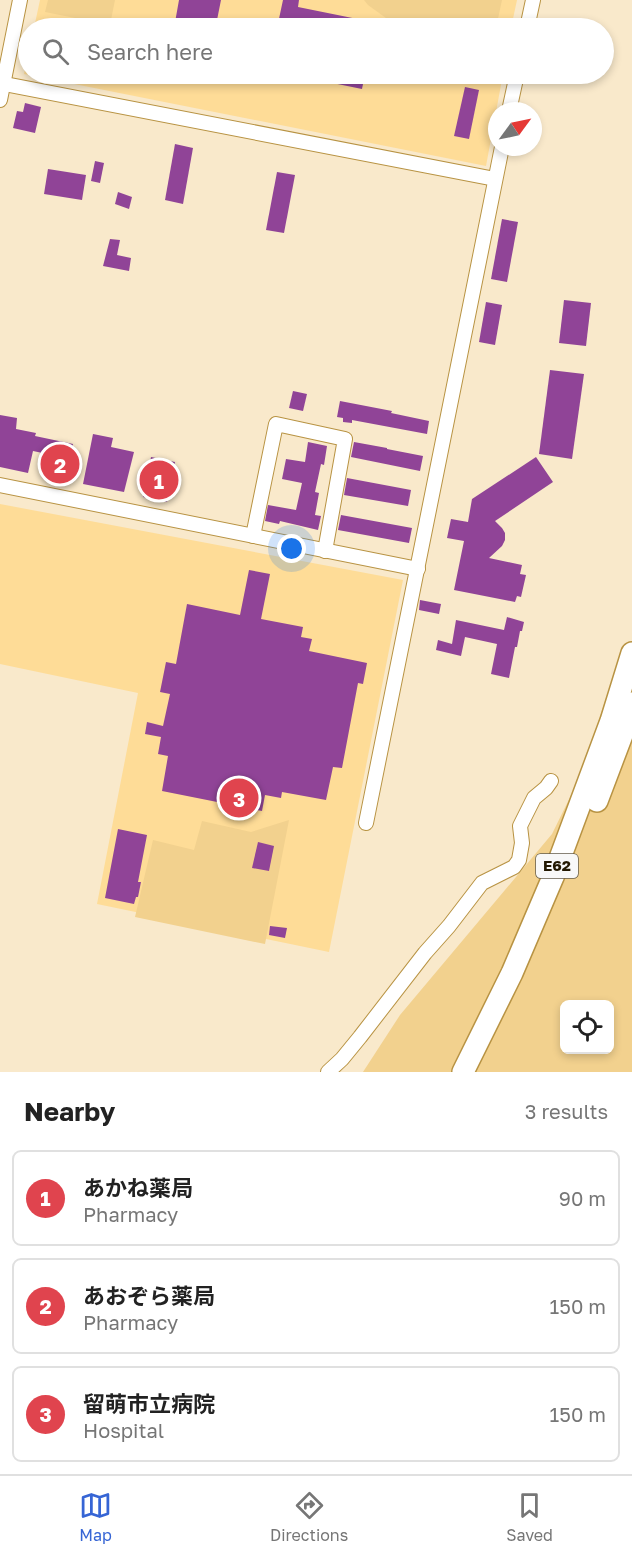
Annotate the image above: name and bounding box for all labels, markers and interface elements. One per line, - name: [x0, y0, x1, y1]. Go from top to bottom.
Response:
- search box: [18, 18, 614, 84]
- icon: search: [39, 35, 72, 68]
- text: Search here: [87, 38, 213, 65]
- north arrow: [488, 102, 542, 156]
- pin: 2: [40, 442, 80, 486]
- pin: 1: [140, 458, 178, 502]
- your location: [277, 534, 306, 563]
- pin: 3: [220, 776, 258, 820]
- road number: E62: [536, 854, 578, 878]
- map controls: [560, 1000, 614, 1054]
- button: locate: [560, 1000, 614, 1054]
- text: Nearby: [24, 1096, 115, 1127]
- text: 3 results: [525, 1099, 608, 1123]
- text: あかね薬局: [83, 1174, 193, 1201]
- text: 1: [40, 1186, 51, 1210]
- text: 90 m: [559, 1186, 606, 1210]
- text: Pharmacy: [83, 1202, 178, 1226]
- text: あおぞら薬局: [83, 1282, 215, 1309]
- text: 2: [39, 1294, 52, 1318]
- text: 150 m: [550, 1294, 606, 1318]
- text: Pharmacy: [83, 1310, 178, 1334]
- text: 留萌市立病院: [83, 1390, 215, 1417]
- text: 3: [39, 1402, 52, 1426]
- text: 150 m: [550, 1402, 606, 1426]
- text: Hospital: [83, 1418, 164, 1442]
- tab: Map: [79, 1489, 112, 1545]
- tab: Directions: [270, 1489, 348, 1545]
- tab: Saved: [506, 1489, 553, 1545]

